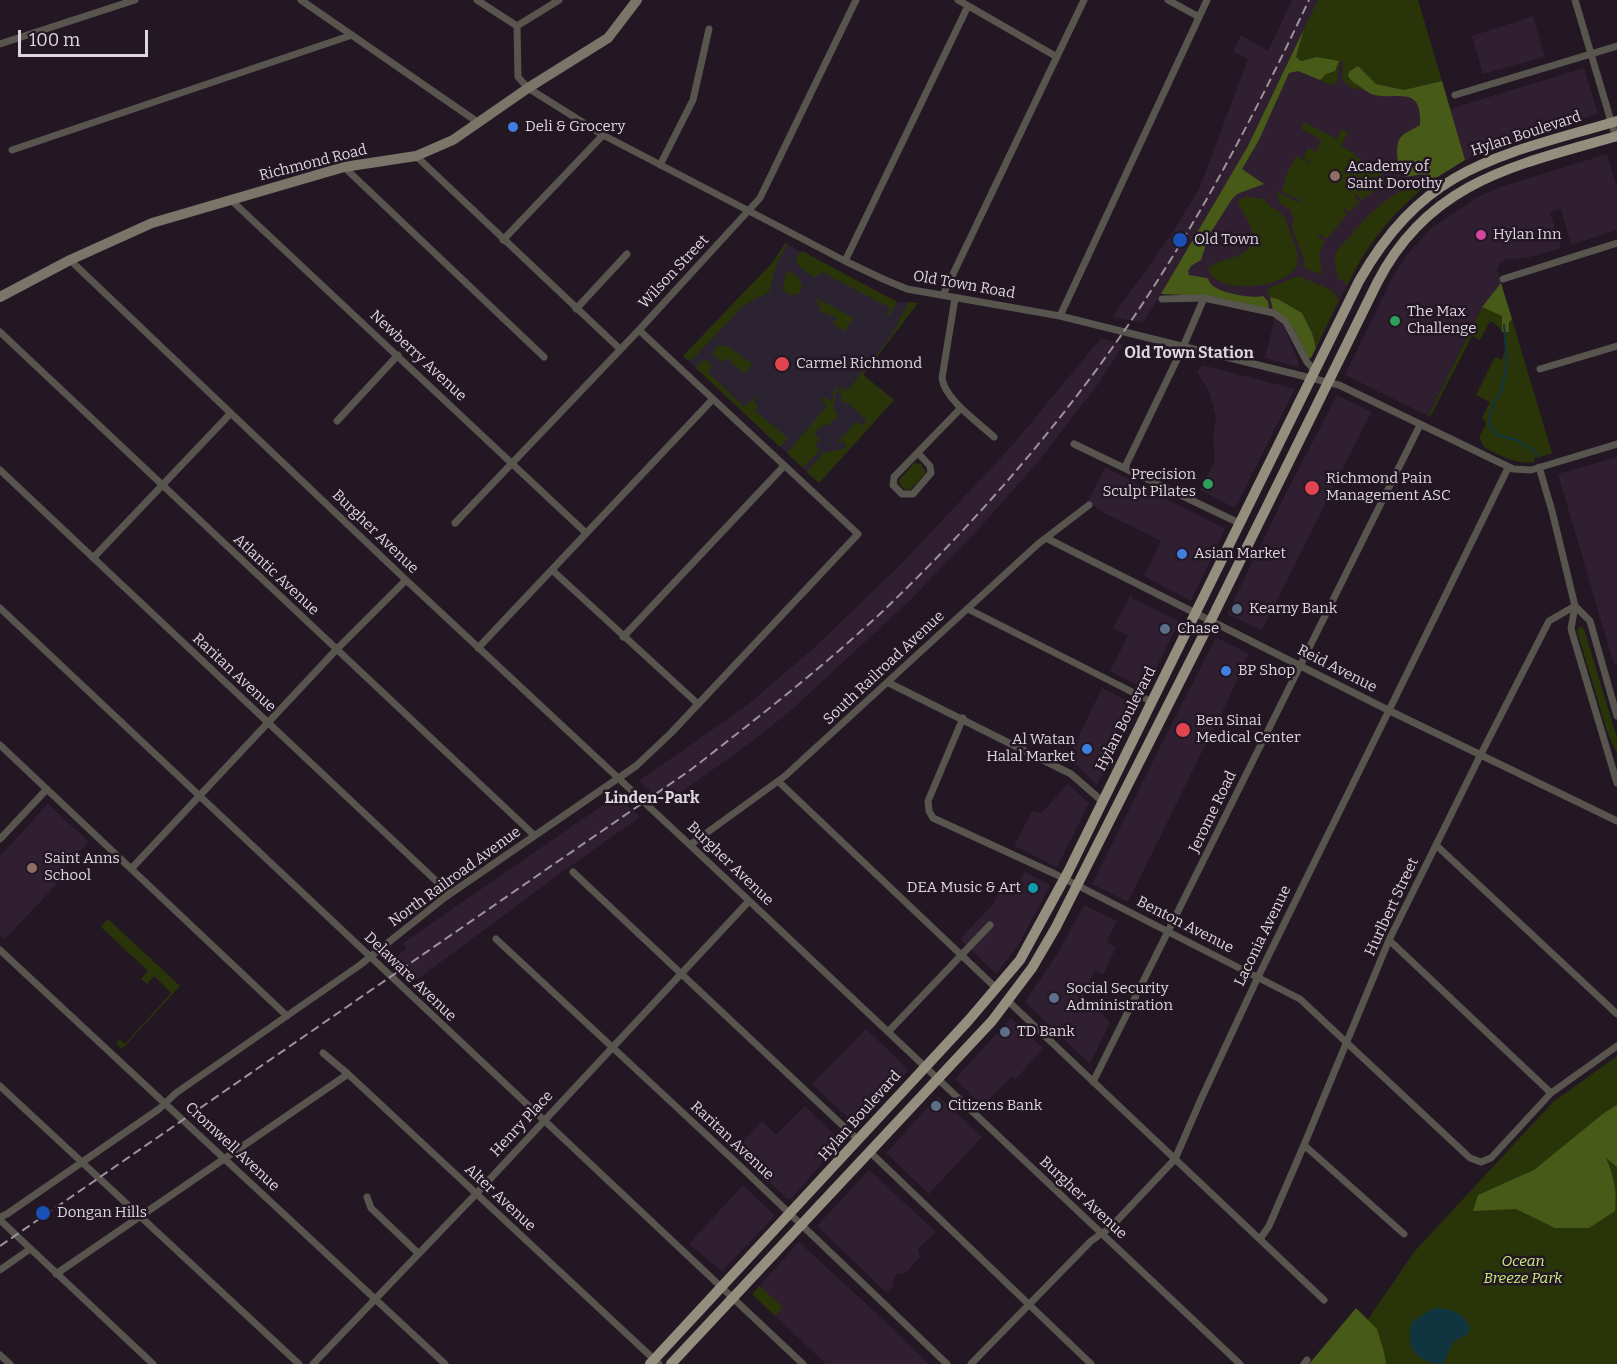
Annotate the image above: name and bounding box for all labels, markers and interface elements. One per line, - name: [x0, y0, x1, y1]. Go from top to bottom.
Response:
- scale bar: [21, 18, 152, 56]
- text: 100 m: [29, 29, 80, 51]
- street label: Hylan Boulevard: [1469, 108, 1583, 160]
- place label: Deli & Grocery: [525, 118, 625, 136]
- marker: Deli & Grocery: [506, 120, 520, 134]
- street label: Richmond Road: [257, 141, 369, 185]
- place label: Academy of Saint Dorothy: [1347, 158, 1443, 193]
- marker: Academy of Saint Dorothy: [1328, 169, 1342, 183]
- place label: Hylan Inn: [1493, 226, 1561, 244]
- marker: Hylan Inn: [1474, 228, 1488, 242]
- street label: Wilson Street: [635, 231, 713, 313]
- marker: Old Town: [1171, 231, 1189, 249]
- place label: Old Town: [1194, 231, 1259, 249]
- street label: Old Town Road: [912, 267, 1016, 303]
- place label: The Max Challenge: [1407, 303, 1477, 338]
- street label: Newberry Avenue: [366, 307, 470, 405]
- marker: The Max Challenge: [1388, 314, 1402, 328]
- district label: Old Town Station: [1124, 344, 1254, 364]
- marker: Carmel Richmond: [773, 355, 791, 373]
- place label: Carmel Richmond: [796, 355, 922, 373]
- place label: Precision Sculpt Pilates: [1103, 466, 1196, 501]
- place label: Richmond Pain Management ASC: [1326, 470, 1451, 505]
- marker: Precision Sculpt Pilates: [1201, 477, 1215, 491]
- marker: Richmond Pain Management ASC: [1303, 479, 1321, 497]
- street label: Burgher Avenue: [328, 486, 422, 578]
- street label: Atlantic Avenue: [229, 531, 323, 619]
- place label: Asian Market: [1194, 545, 1286, 563]
- marker: Asian Market: [1175, 547, 1189, 561]
- place label: Kearny Bank: [1249, 600, 1337, 618]
- marker: Kearny Bank: [1230, 602, 1244, 616]
- street label: South Railroad Avenue: [820, 607, 948, 729]
- place label: Chase: [1177, 620, 1219, 638]
- marker: Chase: [1158, 622, 1172, 636]
- street label: Raritan Avenue: [189, 630, 279, 716]
- street label: Reid Avenue: [1294, 641, 1380, 697]
- place label: BP Shop: [1238, 662, 1295, 680]
- street label: Hylan Boulevard: [1092, 664, 1160, 774]
- marker: BP Shop: [1219, 664, 1233, 678]
- place label: Ben Sinai Medical Center: [1196, 712, 1301, 747]
- marker: Ben Sinai Medical Center: [1174, 721, 1192, 739]
- place label: Al Watan Halal Market: [986, 731, 1075, 766]
- marker: Al Watan Halal Market: [1080, 742, 1094, 756]
- street label: Jerome Road: [1185, 768, 1241, 856]
- district label: Linden-Park: [604, 789, 700, 809]
- street label: Burgher Avenue: [683, 818, 777, 910]
- street label: North Railroad Avenue: [385, 823, 525, 931]
- place label: Saint Anns School: [44, 850, 120, 885]
- street label: Hurlbert Street: [1361, 855, 1423, 959]
- marker: Saint Anns School: [25, 861, 39, 875]
- place label: DEA Music & Art: [907, 879, 1021, 897]
- marker: DEA Music & Art: [1026, 881, 1040, 895]
- street label: Laconia Avenue: [1231, 883, 1295, 989]
- street label: Benton Avenue: [1134, 893, 1236, 957]
- street label: Delaware Avenue: [360, 929, 460, 1025]
- place label: Social Security Administration: [1066, 980, 1173, 1015]
- marker: Social Security Administration: [1047, 991, 1061, 1005]
- place label: TD Bank: [1017, 1023, 1075, 1041]
- marker: TD Bank: [998, 1025, 1012, 1039]
- street label: Hylan Boulevard: [815, 1067, 905, 1165]
- street label: Henry Place: [487, 1087, 557, 1161]
- place label: Citizens Bank: [948, 1097, 1042, 1115]
- street label: Raritan Avenue: [687, 1098, 777, 1184]
- street label: Cromwell Avenue: [181, 1099, 283, 1195]
- marker: Citizens Bank: [929, 1099, 943, 1113]
- street label: Burgher Avenue: [1035, 1153, 1131, 1243]
- street label: Alter Avenue: [461, 1161, 539, 1235]
- marker: Dongan Hills: [34, 1204, 52, 1222]
- place label: Dongan Hills: [57, 1204, 147, 1222]
- park label: Ocean Breeze Park: [1484, 1253, 1562, 1288]

